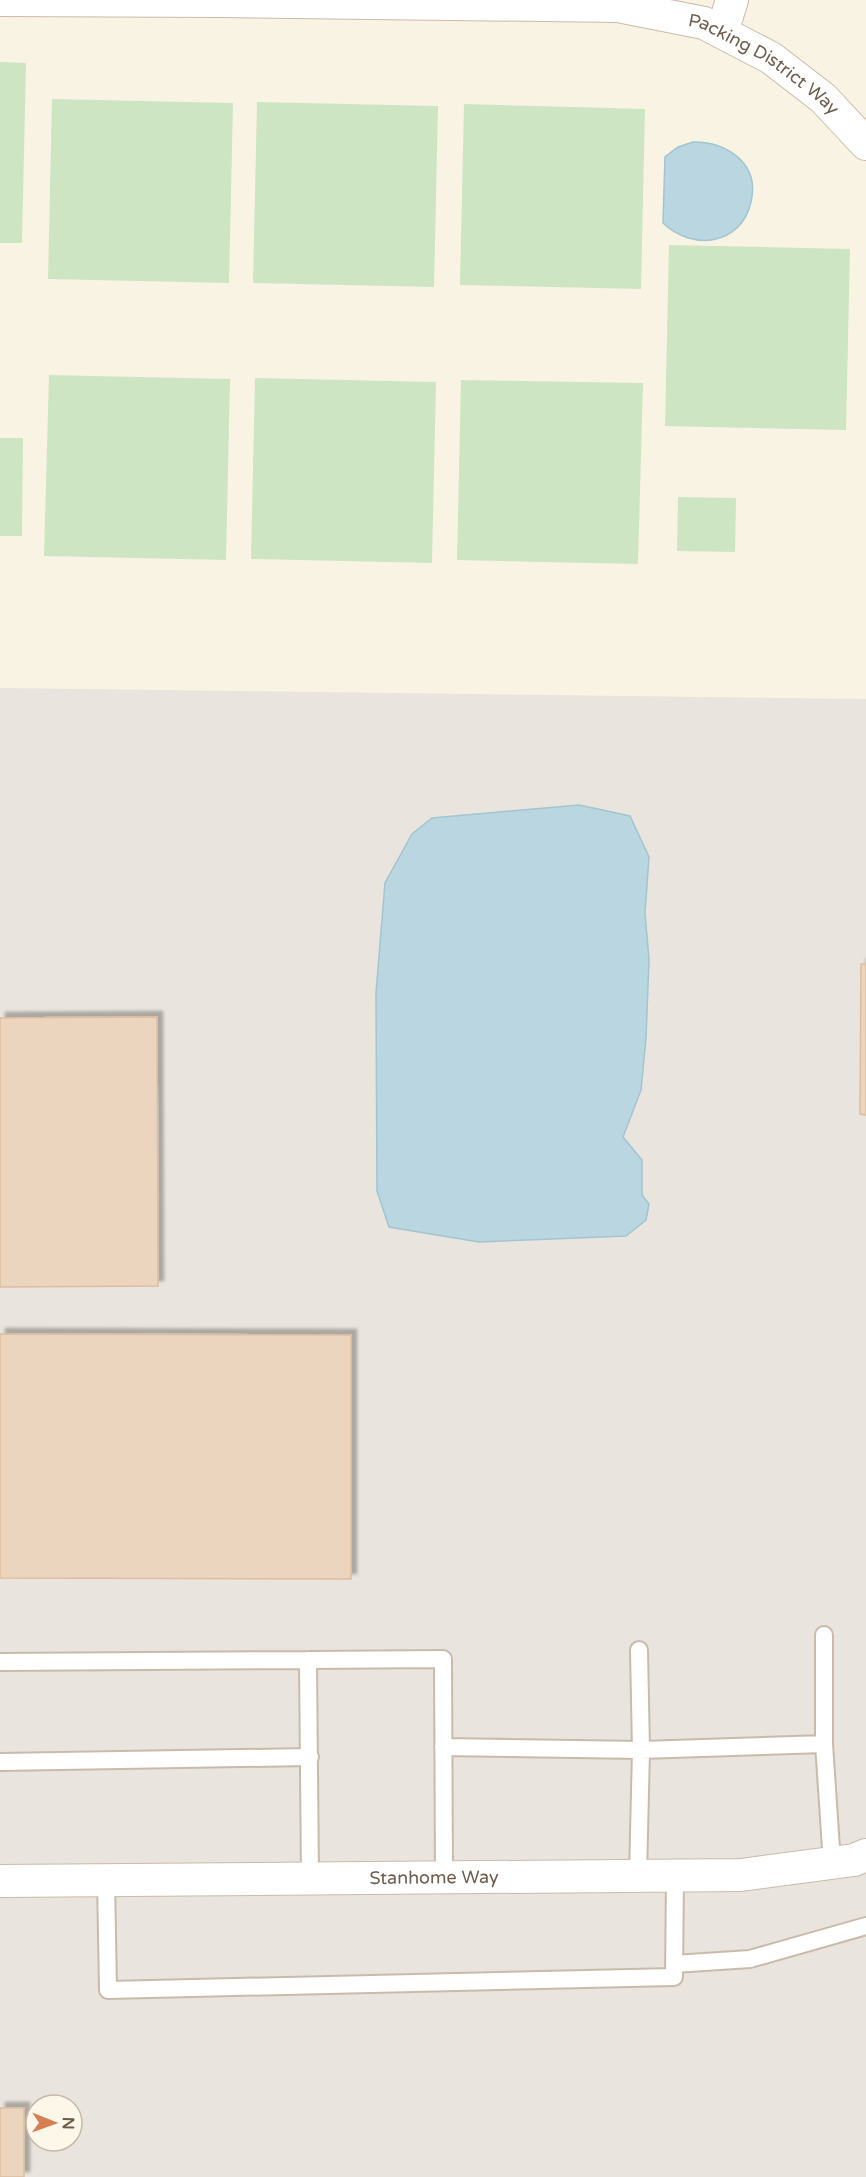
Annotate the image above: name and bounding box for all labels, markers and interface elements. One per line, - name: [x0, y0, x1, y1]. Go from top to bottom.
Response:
- street label: Packing District Way: [687, 9, 844, 120]
- street label: Stanhome Way: [369, 1866, 499, 1889]
- north arrow: [24, 2093, 84, 2153]
- text: N: [58, 2117, 78, 2130]

